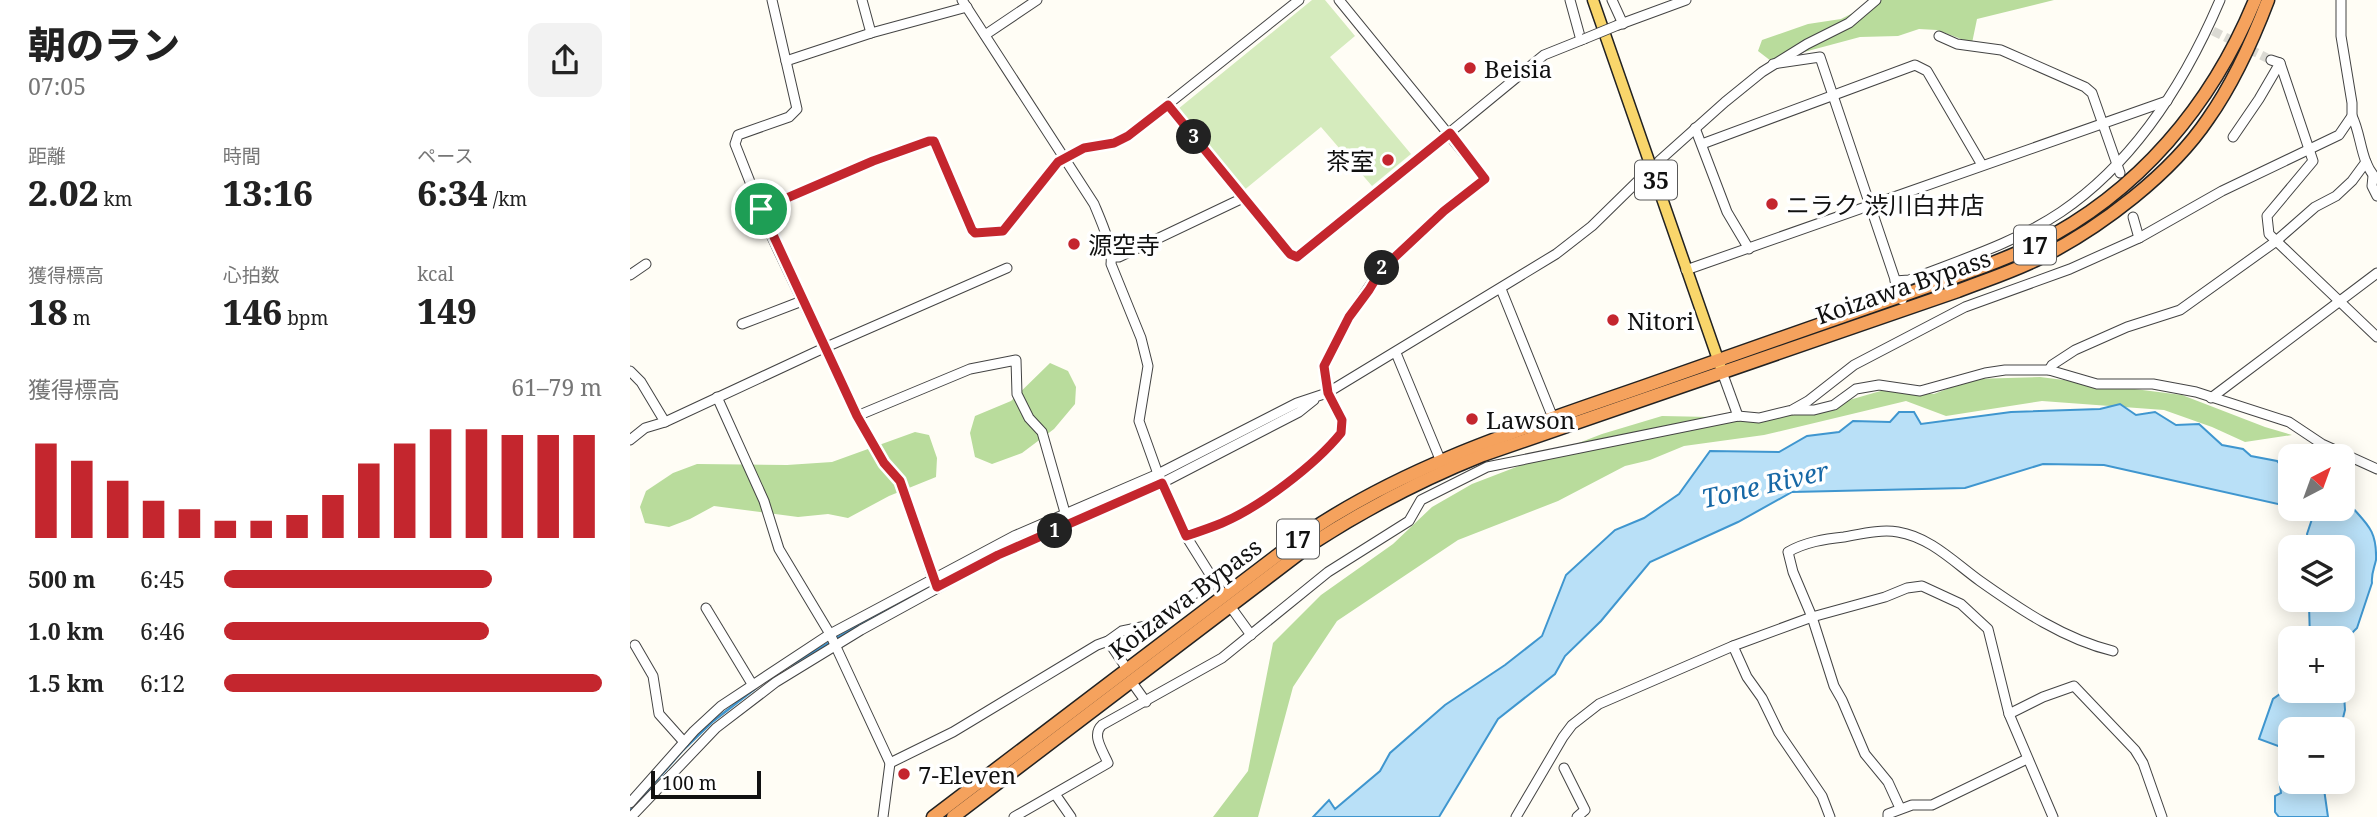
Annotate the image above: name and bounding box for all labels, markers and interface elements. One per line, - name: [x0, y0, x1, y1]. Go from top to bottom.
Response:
- text: 朝のラン: [28, 18, 180, 70]
- button: share: [528, 23, 602, 97]
- place label: Beisia: [1484, 52, 1552, 85]
- marker: Beisia: [1462, 60, 1478, 76]
- text: 07:05: [28, 70, 86, 102]
- pin: 3: [1176, 120, 1212, 154]
- text: 3: [1188, 123, 1199, 149]
- text: 距離: [28, 143, 66, 169]
- text: 時間: [223, 143, 261, 169]
- text: ペース: [417, 143, 473, 169]
- place label: 茶室: [1326, 144, 1374, 177]
- marker: 茶室: [1380, 152, 1396, 168]
- road number: 35: [1635, 160, 1677, 200]
- text: 2.02: [28, 169, 98, 216]
- text: 13:16: [223, 169, 313, 216]
- text: 6:34: [417, 169, 488, 216]
- pin: [731, 179, 791, 239]
- text: km: [98, 186, 132, 212]
- text: /km: [488, 186, 527, 212]
- place label: ニラク 渋川白井店: [1786, 188, 1984, 221]
- icon: arrive: [742, 190, 780, 228]
- marker: ニラク 渋川白井店: [1764, 196, 1780, 212]
- road number: 17: [2014, 226, 2056, 264]
- place label: 源空寺: [1088, 228, 1160, 261]
- marker: 源空寺: [1066, 236, 1082, 252]
- street label: Koizawa Bypass: [1811, 241, 1995, 331]
- pin: 2: [1364, 250, 1400, 286]
- text: 2: [1376, 254, 1387, 280]
- text: kcal: [417, 261, 454, 287]
- text: 獲得標高: [28, 262, 104, 288]
- text: 心拍数: [223, 262, 280, 288]
- text: 149: [417, 287, 477, 334]
- text: 18: [28, 288, 68, 335]
- text: 146: [223, 288, 282, 335]
- place label: Nitori: [1627, 304, 1695, 337]
- text: m: [68, 305, 91, 331]
- text: bpm: [282, 305, 328, 331]
- marker: Nitori: [1605, 312, 1621, 328]
- text: 61–79 m: [511, 371, 602, 403]
- text: 獲得標高: [28, 373, 120, 405]
- place label: Lawson: [1486, 403, 1575, 436]
- marker: Lawson: [1464, 411, 1480, 427]
- north arrow: [2278, 444, 2356, 522]
- map controls: [2278, 444, 2355, 794]
- water label: Tone River: [1698, 452, 1833, 516]
- pin: 1: [1038, 514, 1072, 548]
- text: 1: [1049, 517, 1060, 543]
- road number: 17: [1277, 520, 1319, 558]
- street label: Koizawa Bypass: [1102, 530, 1268, 666]
- button: layers: [2278, 535, 2355, 612]
- text: 500 m: [28, 563, 96, 595]
- text: 6:45: [140, 563, 185, 595]
- text: 1.0 km: [28, 615, 104, 647]
- text: 6:46: [140, 615, 185, 647]
- button: +: [2278, 626, 2355, 703]
- text: 1.5 km: [28, 667, 104, 699]
- text: 6:12: [140, 667, 185, 699]
- button: −: [2278, 717, 2355, 794]
- place label: 7-Eleven: [918, 758, 1016, 791]
- marker: 7-Eleven: [896, 766, 912, 782]
- scale bar: [651, 768, 761, 800]
- text: 100 m: [662, 770, 717, 796]

